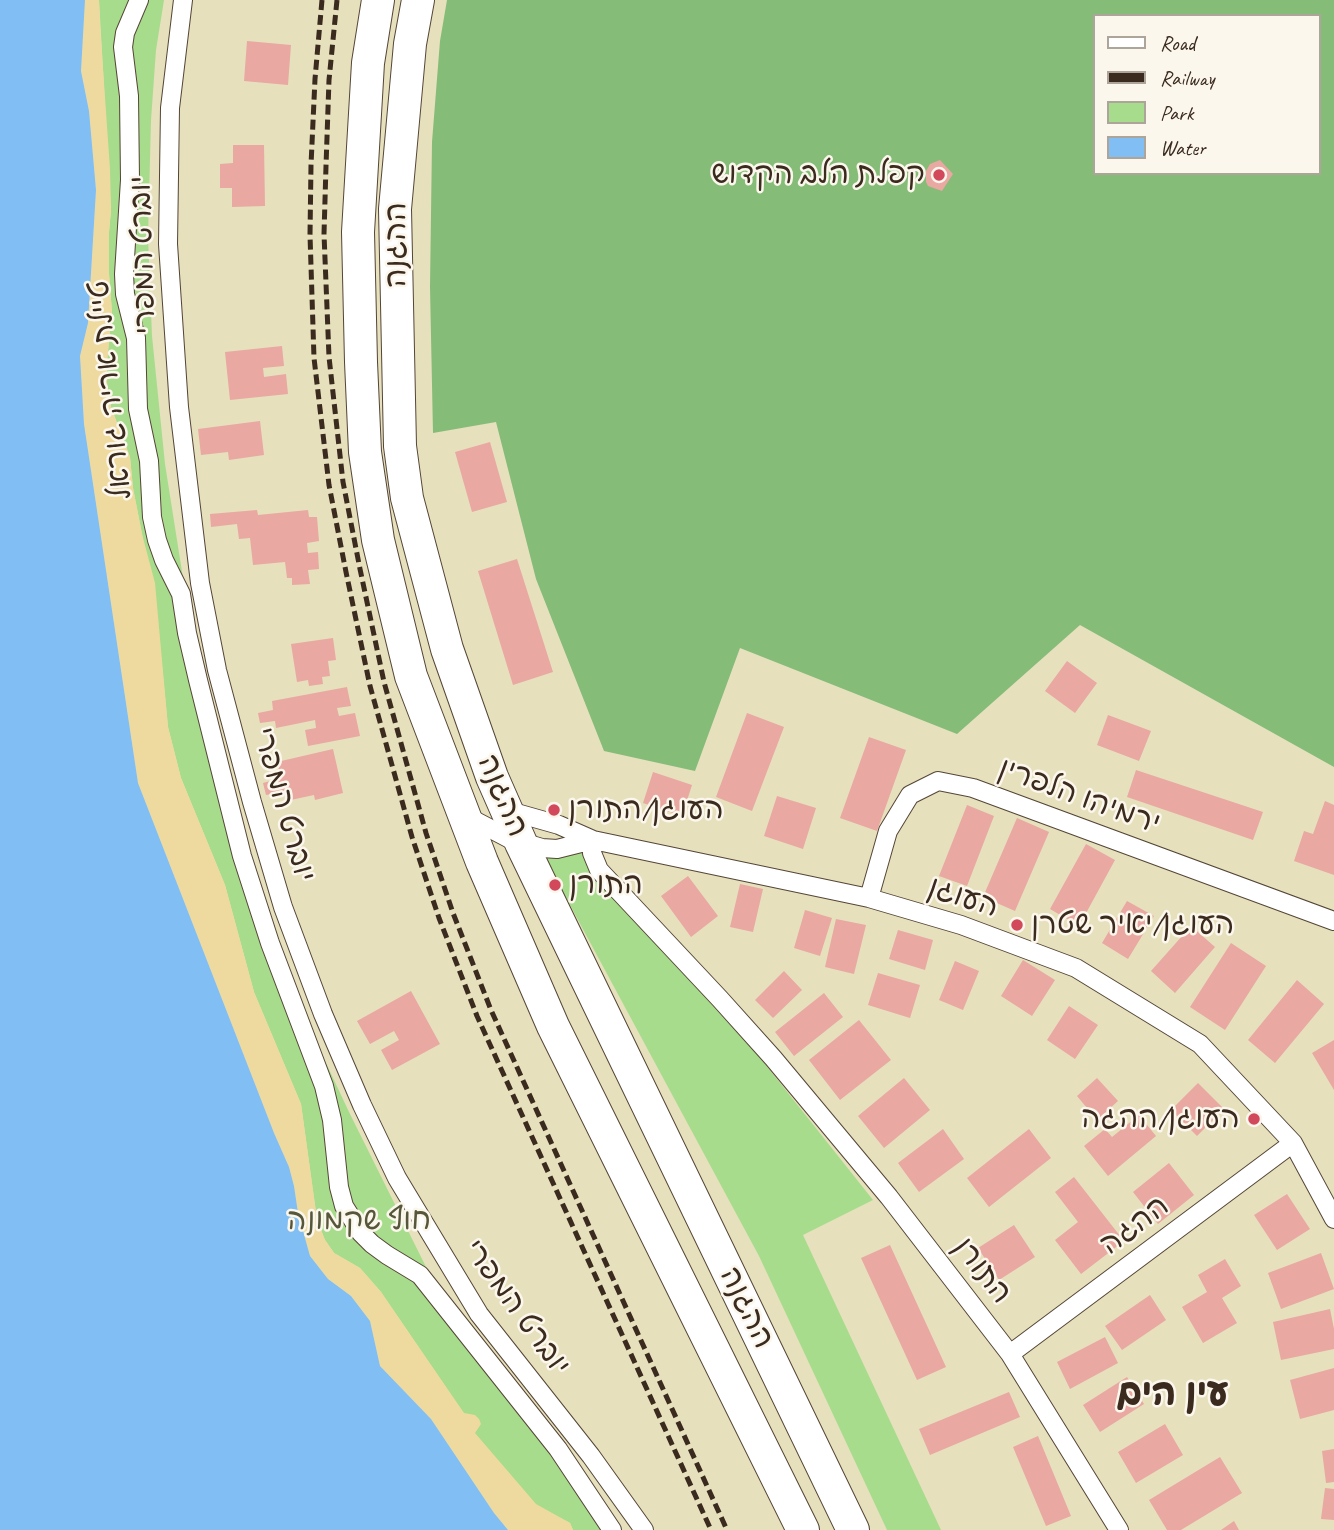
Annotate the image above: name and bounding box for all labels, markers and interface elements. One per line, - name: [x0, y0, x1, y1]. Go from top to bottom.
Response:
- legend: [1092, 14, 1320, 175]
- text: Road: [1160, 30, 1195, 56]
- text: Railway: [1160, 65, 1214, 91]
- text: Park: [1160, 100, 1193, 126]
- text: Water: [1160, 135, 1206, 161]
- place label: קפלת הלב הקדוש: [711, 157, 925, 193]
- marker: קפלת הלב הקדוש: [931, 167, 947, 183]
- street label: יוברט המפרי: [123, 175, 165, 335]
- street label: ההגנה: [379, 202, 415, 288]
- street label: טיילת אריה גוראל: [82, 279, 140, 501]
- street label: יוברט המפרי: [244, 724, 322, 886]
- street label: ההגנה: [469, 749, 535, 843]
- street label: ירמיהו הלפרין: [993, 751, 1165, 843]
- place label: העוגן/התורן: [568, 792, 724, 828]
- marker: העוגן/התורן: [546, 802, 562, 818]
- place label: התורן: [569, 867, 643, 903]
- street label: העוגן: [923, 870, 1003, 926]
- marker: התורן: [547, 877, 563, 893]
- place label: העוגן/יאיר שטרן: [1031, 907, 1235, 943]
- marker: העוגן/יאיר שטרן: [1009, 917, 1025, 933]
- place label: העוגן/ההגה: [1081, 1101, 1240, 1137]
- marker: העוגן/ההגה: [1246, 1111, 1262, 1127]
- street label: ההגה: [1093, 1188, 1177, 1264]
- park label: חוף שקמונה: [287, 1203, 431, 1239]
- street label: התורן: [945, 1231, 1019, 1311]
- street label: יוברט המפרי: [455, 1233, 577, 1383]
- street label: ההגנה: [711, 1262, 781, 1354]
- district label: עין הים: [1117, 1372, 1229, 1416]

